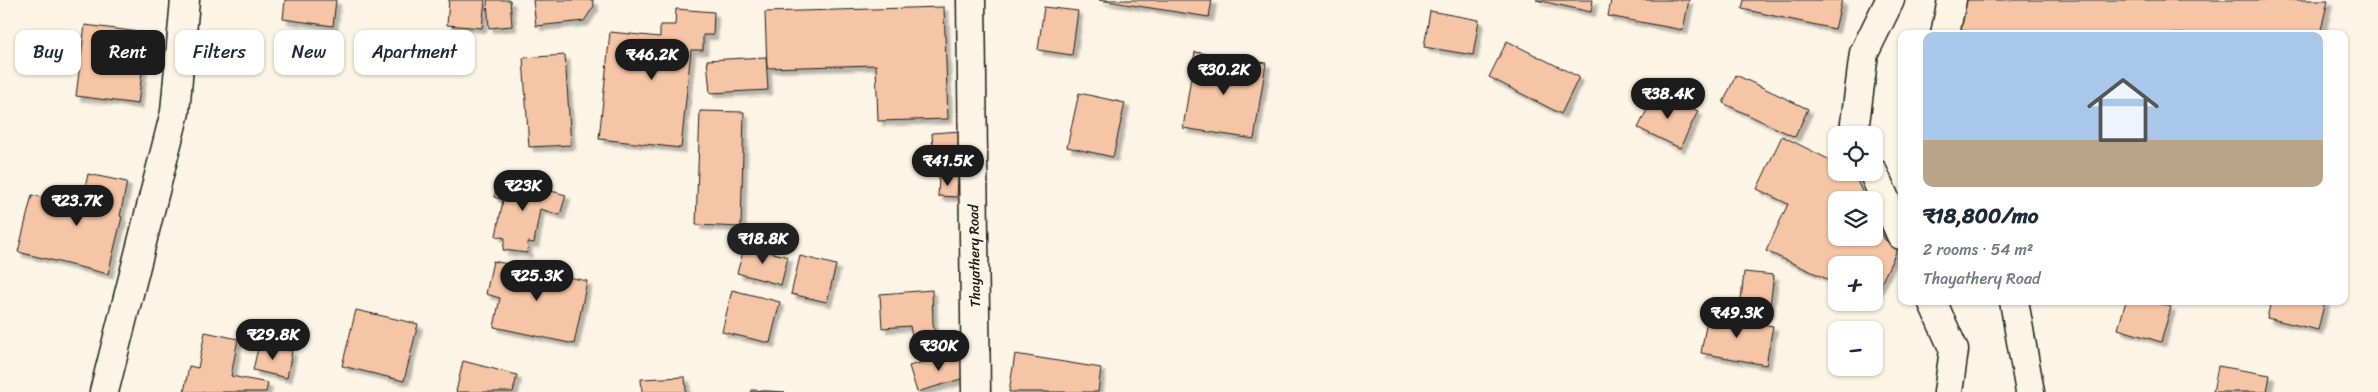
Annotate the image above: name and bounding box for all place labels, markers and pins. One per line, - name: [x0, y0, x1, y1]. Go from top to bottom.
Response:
- pin: ₹46.2K: [611, 38, 693, 81]
- pin: ₹30.2K: [1183, 54, 1265, 96]
- pin: ₹38.4K: [1627, 78, 1709, 120]
- pin: ₹41.5K: [907, 144, 989, 187]
- pin: ₹23K: [493, 170, 553, 212]
- pin: ₹23.7K: [36, 184, 118, 227]
- pin: ₹18.8K: [722, 222, 804, 265]
- pin: ₹25.3K: [496, 260, 578, 302]
- pin: ₹49.3K: [1696, 296, 1778, 339]
- pin: ₹29.8K: [232, 318, 314, 361]
- pin: ₹30K: [909, 330, 969, 372]

